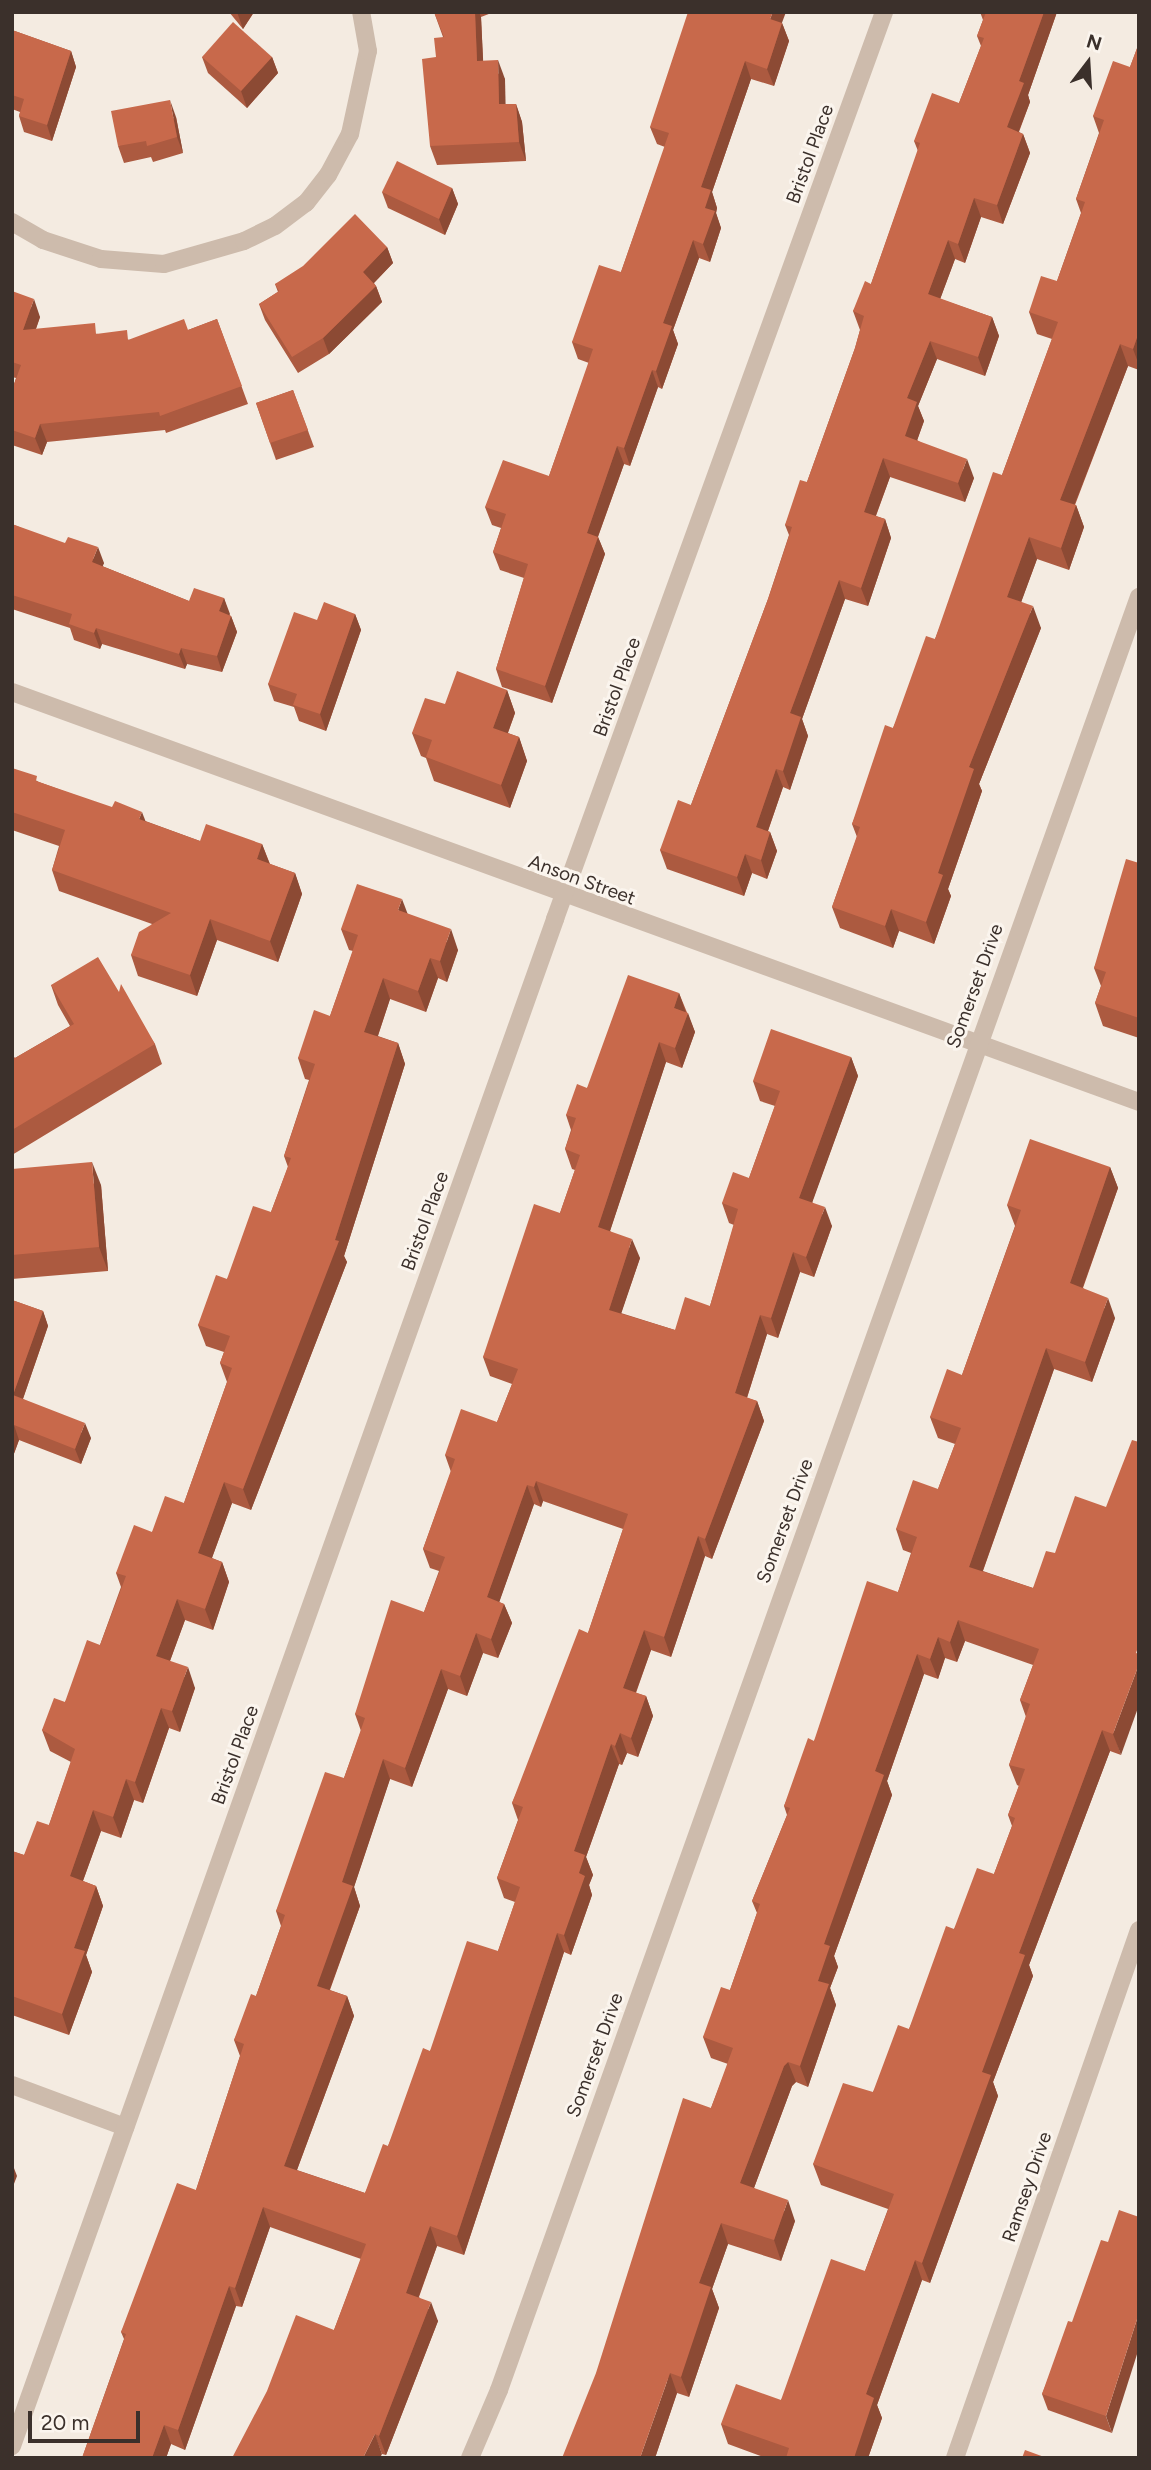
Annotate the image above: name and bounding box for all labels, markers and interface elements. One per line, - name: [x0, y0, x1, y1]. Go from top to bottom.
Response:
- north arrow: [1053, 28, 1123, 98]
- text: N: [1084, 29, 1105, 56]
- street label: Bristol Place: [782, 101, 838, 207]
- street label: Bristol Place: [589, 634, 645, 740]
- street label: Anson Street: [526, 850, 638, 910]
- street label: Somerset Drive: [942, 921, 1008, 1051]
- street label: Bristol Place: [397, 1168, 453, 1274]
- street label: Somerset Drive: [752, 1456, 818, 1586]
- street label: Bristol Place: [207, 1702, 263, 1808]
- street label: Somerset Drive: [562, 1990, 628, 2120]
- street label: Ramsey Drive: [997, 2129, 1057, 2245]
- scale bar: [32, 2396, 144, 2440]
- text: 20 m: [41, 2410, 89, 2435]

